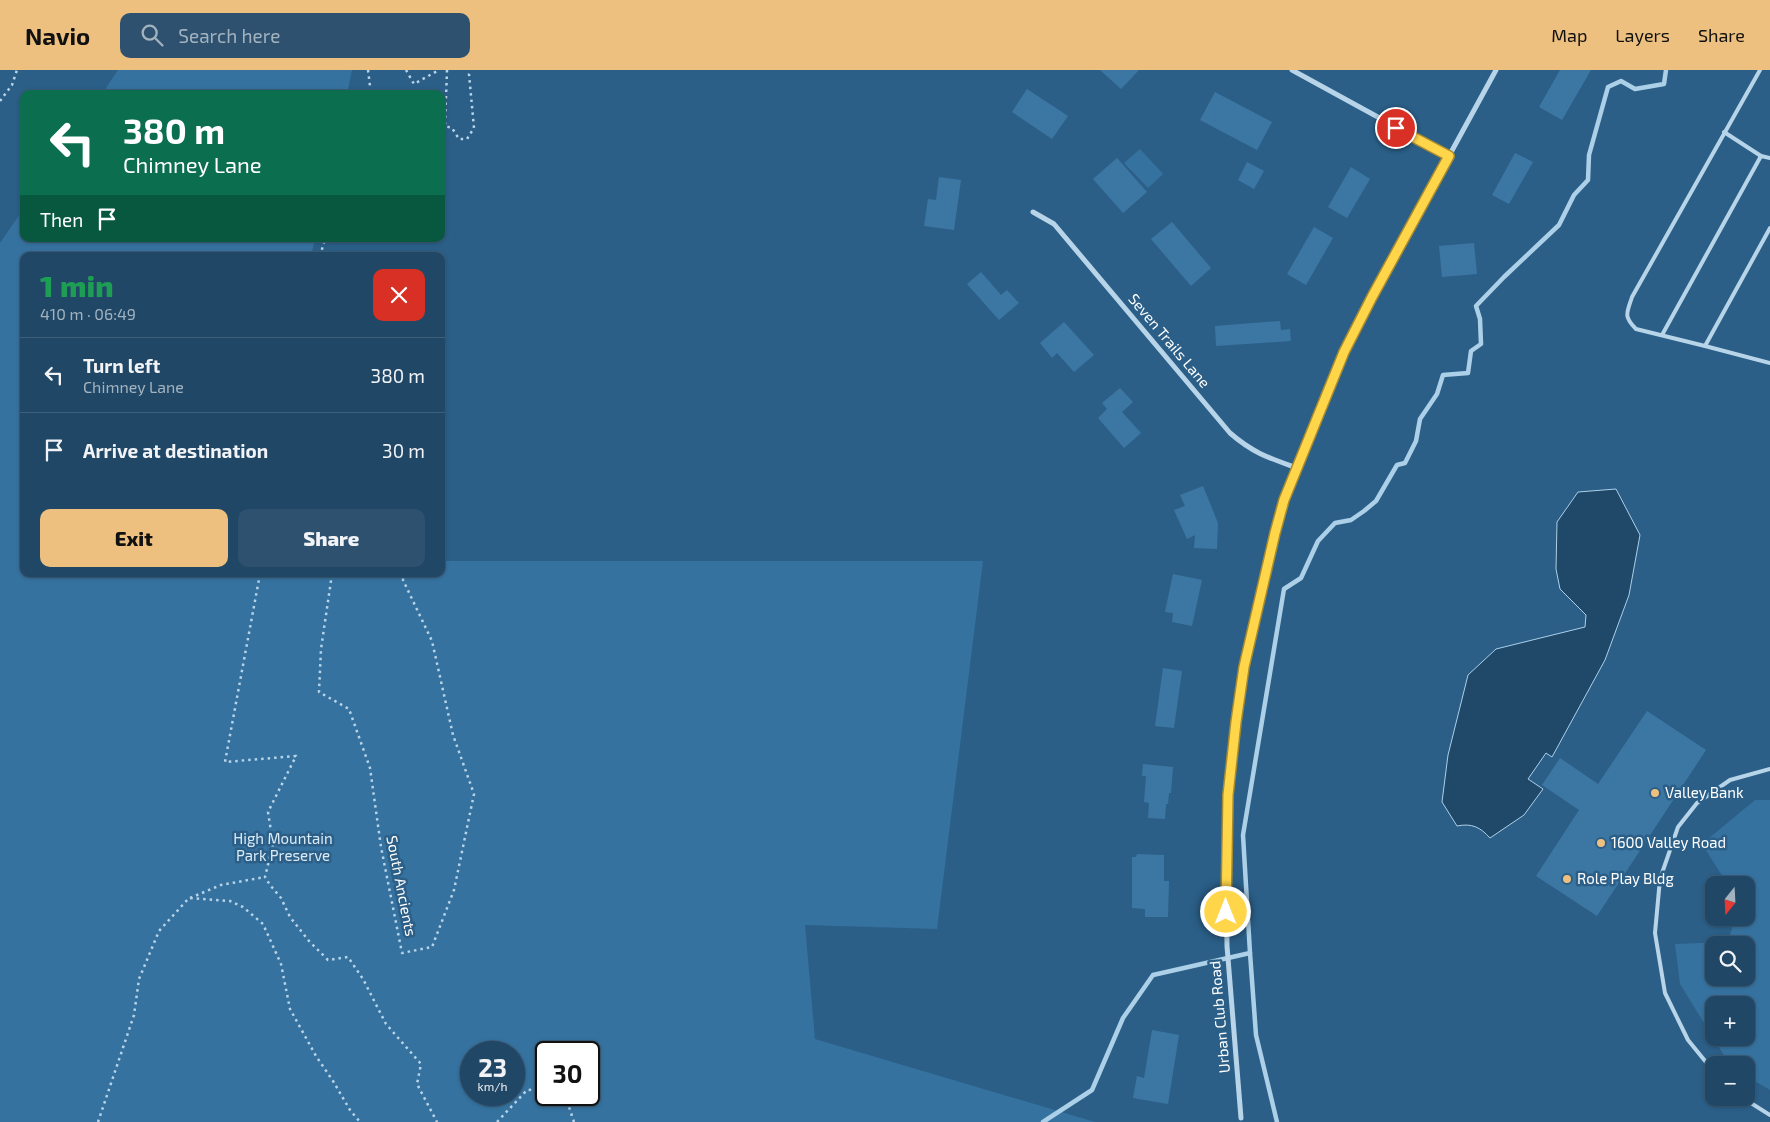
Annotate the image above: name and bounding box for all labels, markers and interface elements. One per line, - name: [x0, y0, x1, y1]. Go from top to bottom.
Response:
- search box: [120, 13, 470, 58]
- text: Navio: [25, 21, 90, 50]
- icon: search: [138, 21, 166, 49]
- text: Search here: [178, 24, 280, 47]
- text: Map: [1551, 24, 1587, 46]
- text: Layers: [1615, 24, 1670, 46]
- text: Share: [1698, 24, 1745, 46]
- pin: [1375, 107, 1417, 149]
- text: 380 m: [123, 109, 225, 151]
- icon: left: [40, 110, 105, 175]
- icon: arrive: [1382, 114, 1410, 142]
- text: Chimney Lane: [123, 151, 262, 177]
- icon: arrive: [93, 205, 121, 233]
- text: Then: [40, 208, 83, 231]
- text: 1 min: [40, 267, 114, 303]
- button: close: [373, 269, 425, 321]
- street label: Seven Trails Lane: [1125, 290, 1214, 391]
- text: 410 m · 06:49: [40, 304, 136, 323]
- text: Turn left: [83, 354, 160, 377]
- icon: left: [40, 361, 68, 389]
- text: 380 m: [371, 364, 425, 387]
- text: Chimney Lane: [83, 377, 184, 396]
- icon: arrive: [40, 436, 68, 464]
- text: Arrive at destination: [83, 439, 268, 462]
- text: 30 m: [382, 439, 425, 462]
- button: Exit: [40, 509, 228, 567]
- button: Share: [238, 509, 425, 567]
- place label: Valley Bank: [1665, 783, 1744, 801]
- marker: Valley Bank: [1649, 787, 1661, 799]
- park label: High Mountain Park Preserve: [233, 829, 333, 864]
- place label: 1600 Valley Road: [1611, 833, 1726, 851]
- street label: South Ancients: [383, 834, 421, 938]
- marker: 1600 Valley Road: [1595, 837, 1607, 849]
- place label: Role Play Bldg: [1577, 869, 1674, 887]
- marker: Role Play Bldg: [1561, 873, 1573, 885]
- north arrow: [1705, 876, 1755, 926]
- map controls: [1705, 876, 1755, 1106]
- position arrow: [1199, 885, 1251, 937]
- button: search: [1705, 936, 1755, 986]
- street label: Urban Club Road: [1205, 960, 1233, 1074]
- button: +: [1705, 996, 1755, 1046]
- speed limit sign: 30: [535, 1041, 600, 1106]
- text: 23: [478, 1052, 507, 1082]
- button: −: [1705, 1056, 1755, 1106]
- text: km/h: [478, 1079, 507, 1093]

